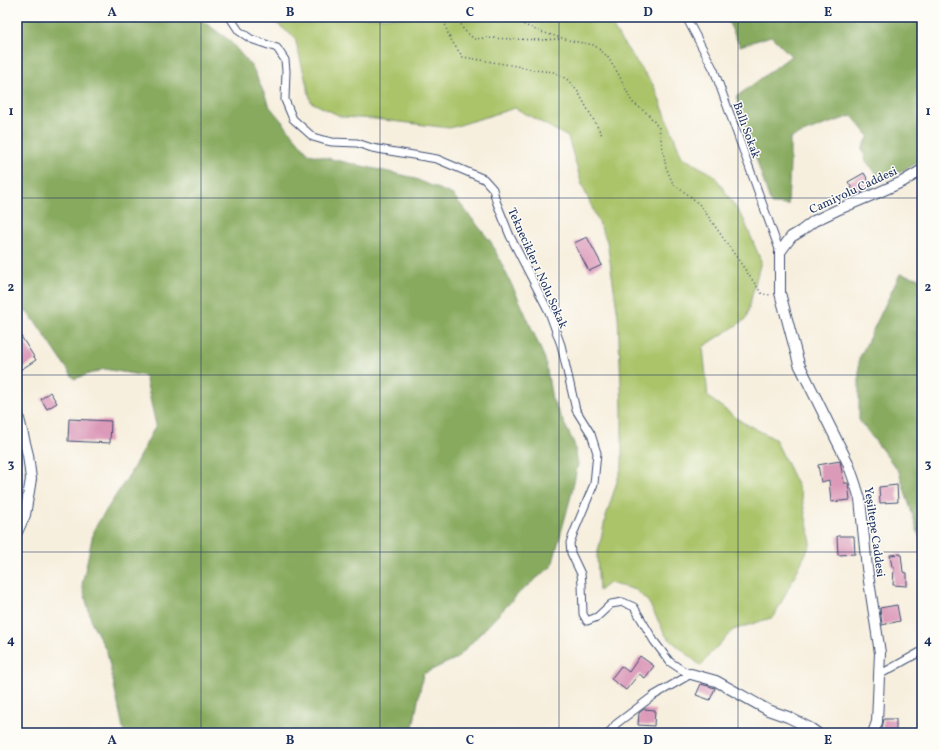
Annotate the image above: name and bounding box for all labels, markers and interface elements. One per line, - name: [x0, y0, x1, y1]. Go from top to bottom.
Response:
- text: A: [107, 4, 117, 22]
- text: B: [286, 4, 295, 22]
- text: C: [466, 4, 474, 22]
- text: D: [643, 4, 653, 22]
- text: E: [824, 4, 832, 22]
- street label: Ballı Sokak: [729, 100, 764, 161]
- text: 1: [8, 103, 14, 121]
- text: 1: [925, 103, 931, 121]
- street label: Camiyolu Caddesi: [807, 163, 900, 218]
- street label: Teknecikler 1 Nolu Sokak: [503, 206, 571, 332]
- text: 2: [8, 279, 15, 297]
- text: 2: [925, 279, 932, 297]
- text: 3: [8, 456, 15, 474]
- text: 3: [925, 456, 932, 474]
- street label: Yeşiltepe Caddesi: [860, 486, 888, 579]
- text: 4: [7, 632, 15, 650]
- text: 4: [924, 632, 932, 650]
- text: A: [107, 732, 117, 750]
- text: B: [286, 732, 295, 750]
- text: C: [466, 732, 474, 750]
- text: D: [643, 732, 653, 750]
- text: E: [824, 732, 832, 750]

